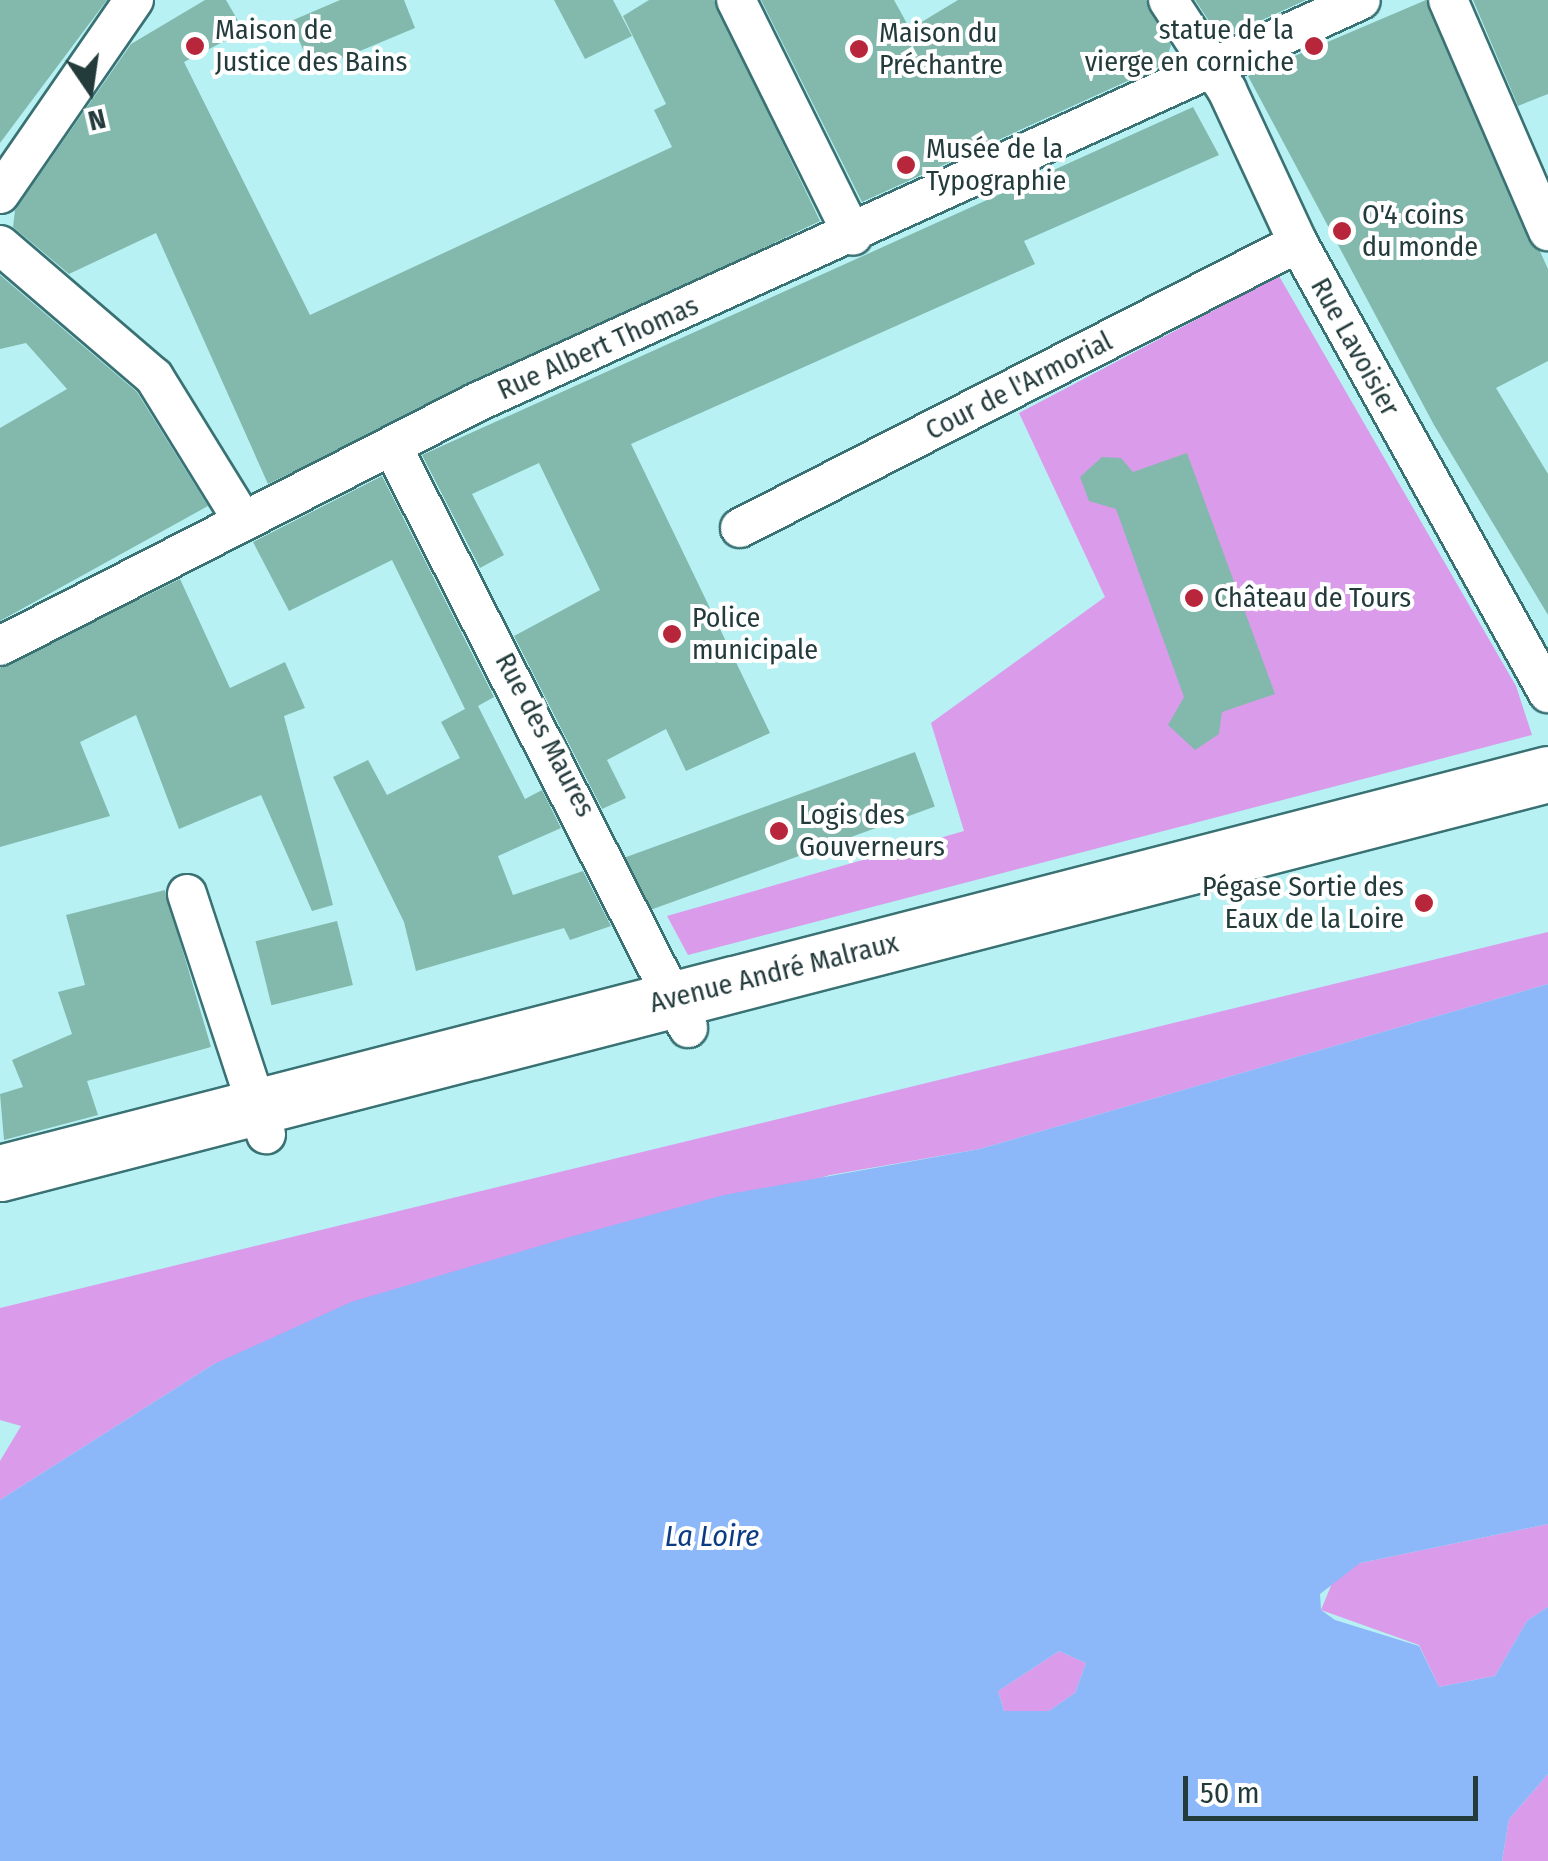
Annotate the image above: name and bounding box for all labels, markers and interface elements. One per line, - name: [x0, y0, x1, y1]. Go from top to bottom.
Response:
- place label: Maison de Justice des Bains: [215, 13, 407, 79]
- place label: statue de la vierge en corniche: [1085, 13, 1294, 79]
- place label: Maison du Préchantre: [879, 16, 1003, 82]
- marker: Maison de Justice des Bains: [184, 35, 206, 57]
- marker: statue de la vierge en corniche: [1303, 35, 1325, 57]
- marker: Maison du Préchantre: [848, 38, 870, 60]
- north arrow: [40, 40, 140, 140]
- text: N: [85, 102, 109, 138]
- place label: Musée de la Typographie: [926, 132, 1066, 198]
- marker: Musée de la Typographie: [895, 154, 917, 176]
- place label: O'4 coins du monde: [1362, 198, 1478, 264]
- marker: O'4 coins du monde: [1331, 220, 1353, 242]
- street label: Rue Lavoisier: [1303, 272, 1407, 422]
- street label: Rue Albert Thomas: [492, 289, 704, 407]
- street label: Cour de l'Armorial: [920, 324, 1118, 448]
- place label: Château de Tours: [1214, 581, 1411, 615]
- marker: Château de Tours: [1183, 587, 1205, 609]
- place label: Police municipale: [692, 601, 818, 667]
- marker: Police municipale: [661, 623, 683, 645]
- street label: Rue des Maures: [488, 647, 602, 823]
- place label: Logis des Gouverneurs: [799, 798, 945, 864]
- marker: Logis des Gouverneurs: [768, 820, 790, 842]
- place label: Pégase Sortie des Eaux de la Loire: [1202, 870, 1404, 936]
- marker: Pégase Sortie des Eaux de la Loire: [1413, 892, 1435, 914]
- street label: Avenue André Malraux: [646, 926, 902, 1020]
- water label: La Loire: [665, 1518, 759, 1554]
- scale bar: [1188, 1756, 1483, 1818]
- text: 50 m: [1200, 1775, 1260, 1811]

